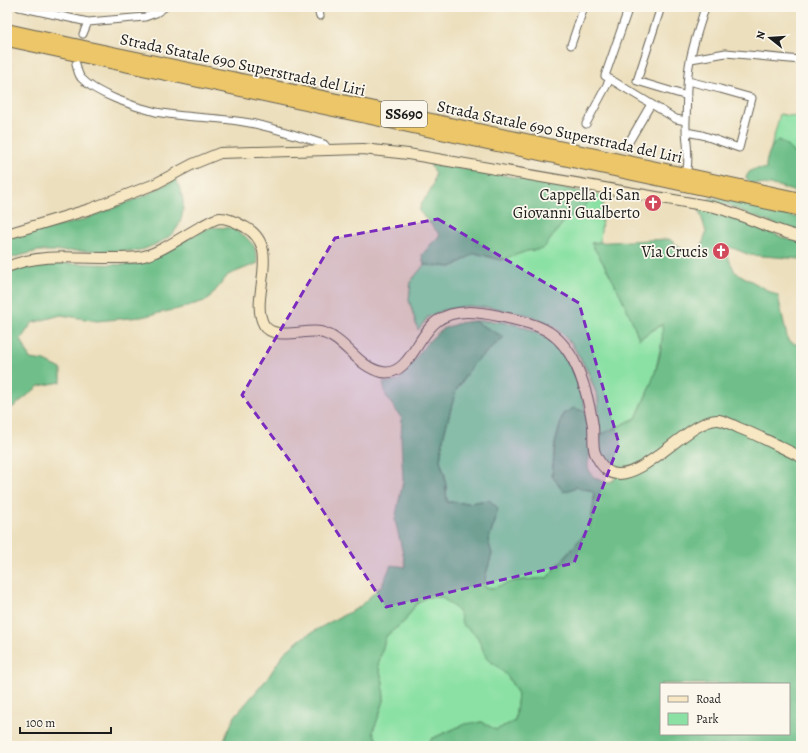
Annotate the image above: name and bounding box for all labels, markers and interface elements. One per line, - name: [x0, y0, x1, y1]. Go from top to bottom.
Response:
- north arrow: [750, 18, 790, 58]
- street label: Strada Statale 690 Superstrada del Liri: [118, 28, 367, 102]
- text: N: [753, 29, 769, 41]
- street label: Strada Statale 690 Superstrada del Liri: [435, 95, 684, 169]
- road number: SS690: [381, 101, 427, 127]
- place label: Cappella di San Giovanni Gualberto: [513, 184, 640, 224]
- church icon: Cappella di San Giovanni Gualberto: [643, 193, 663, 213]
- place label: Via Crucis: [641, 241, 708, 263]
- church icon: Via Crucis: [711, 241, 731, 261]
- legend: [660, 683, 790, 735]
- text: Road: [696, 691, 722, 707]
- scale bar: [20, 709, 111, 735]
- text: Park: [696, 711, 719, 727]
- text: 100 m: [26, 715, 55, 731]

